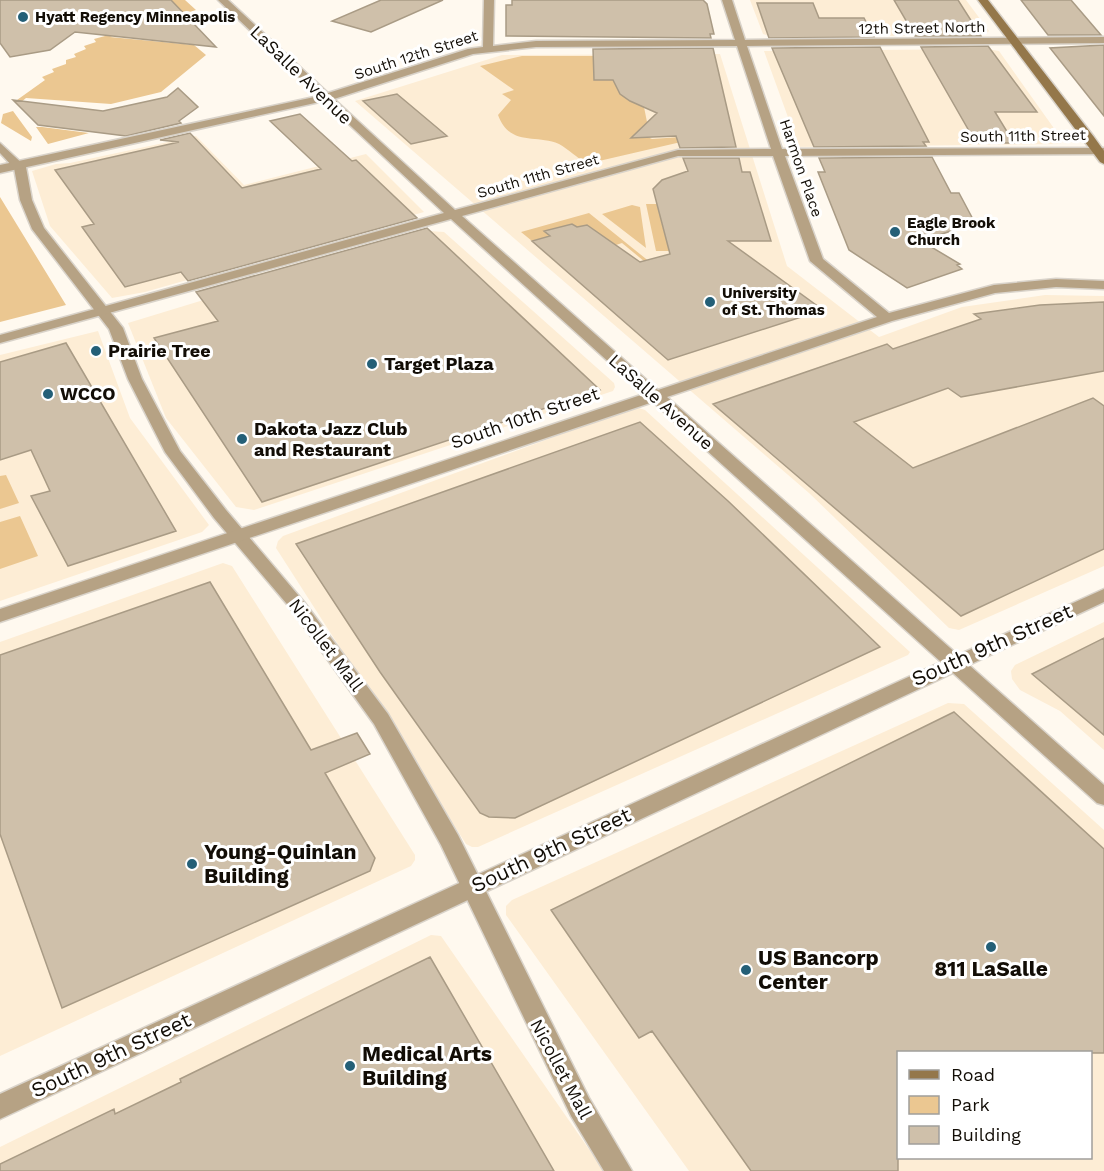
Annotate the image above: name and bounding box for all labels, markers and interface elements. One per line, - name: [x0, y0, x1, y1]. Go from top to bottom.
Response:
- place label: Hyatt Regency Minneapolis: [35, 8, 235, 26]
- marker: Hyatt Regency Minneapolis: [16, 10, 30, 24]
- street label: 12th Street North: [859, 18, 985, 38]
- street label: LaSalle Avenue: [246, 21, 356, 128]
- street label: South 12th Street: [352, 26, 481, 83]
- street label: Harmon Place: [776, 117, 826, 219]
- street label: South 11th Street: [960, 126, 1087, 146]
- street label: South 11th Street: [475, 150, 602, 202]
- place label: Eagle Brook Church: [907, 214, 996, 249]
- marker: Eagle Brook Church: [888, 225, 902, 239]
- place label: University of St. Thomas: [722, 284, 825, 319]
- marker: University of St. Thomas: [703, 295, 717, 309]
- place label: Prairie Tree: [108, 340, 211, 361]
- marker: Prairie Tree: [89, 344, 103, 358]
- street label: LaSalle Avenue: [605, 349, 718, 454]
- place label: Target Plaza: [384, 353, 494, 374]
- marker: Target Plaza: [365, 357, 379, 371]
- street label: South 10th Street: [448, 382, 602, 453]
- place label: WCCO: [60, 383, 115, 404]
- marker: WCCO: [41, 387, 55, 401]
- place label: Dakota Jazz Club and Restaurant: [254, 418, 408, 460]
- marker: Dakota Jazz Club and Restaurant: [235, 432, 249, 446]
- street label: Nicollet Mall: [285, 594, 368, 695]
- street label: South 9th Street: [908, 598, 1076, 691]
- street label: South 9th Street: [467, 802, 635, 897]
- place label: Young-Quinlan Building: [204, 839, 357, 888]
- marker: Young-Quinlan Building: [185, 857, 199, 871]
- marker: 811 LaSalle: [984, 940, 998, 954]
- place label: US Bancorp Center: [758, 945, 879, 994]
- place label: 811 LaSalle: [934, 956, 1048, 981]
- marker: US Bancorp Center: [739, 963, 753, 977]
- street label: South 9th Street: [27, 1007, 195, 1102]
- street label: Nicollet Mall: [526, 1015, 597, 1123]
- place label: Medical Arts Building: [362, 1041, 492, 1090]
- legend: [897, 1051, 1092, 1159]
- marker: Medical Arts Building: [343, 1059, 357, 1073]
- text: Road: [951, 1064, 995, 1085]
- text: Park: [951, 1094, 990, 1115]
- text: Building: [951, 1124, 1021, 1145]

